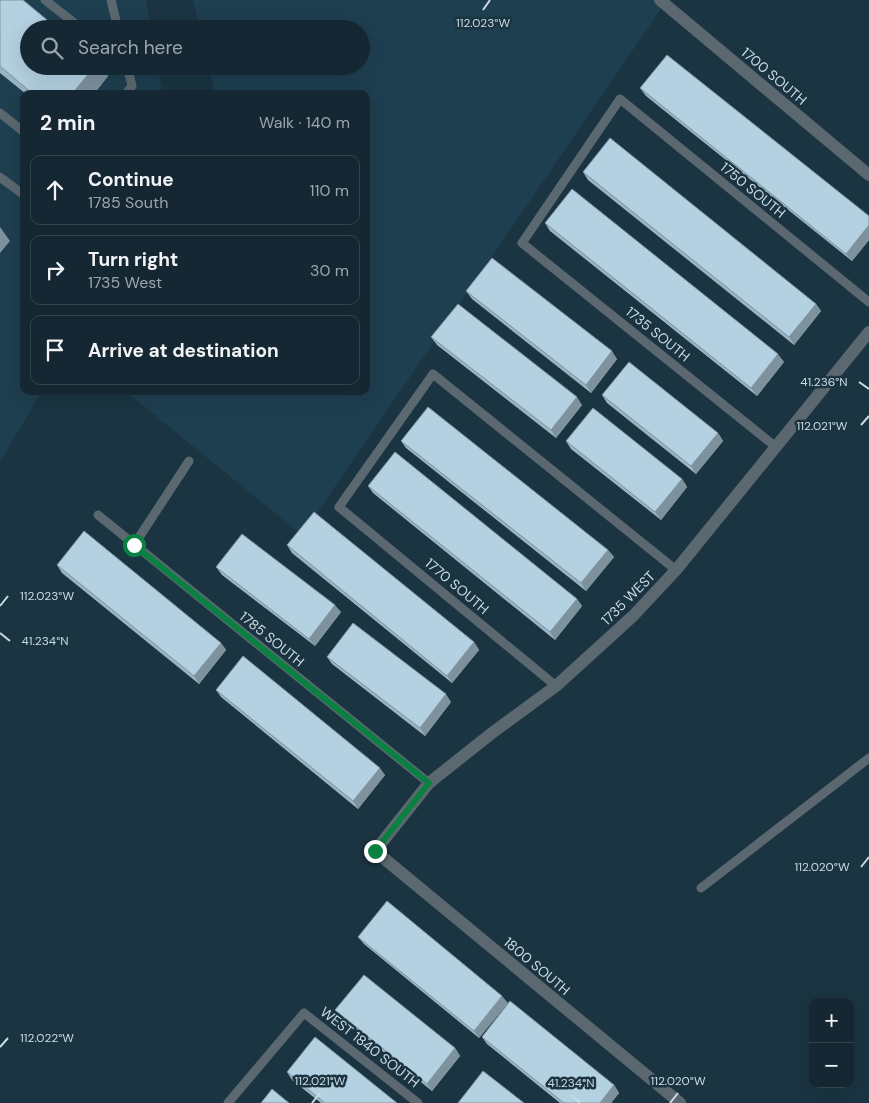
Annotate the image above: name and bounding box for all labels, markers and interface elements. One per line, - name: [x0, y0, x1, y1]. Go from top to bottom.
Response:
- text: 112.023°W: [456, 15, 510, 31]
- search box: [20, 20, 370, 75]
- icon: search: [38, 34, 66, 62]
- text: Search here: [78, 35, 183, 60]
- street label: 1700 SOUTH: [738, 43, 810, 109]
- text: 2 min: [40, 109, 96, 137]
- text: Walk · 140 m: [259, 112, 350, 133]
- street label: 1750 SOUTH: [717, 158, 789, 222]
- text: Continue: [88, 167, 174, 192]
- icon: ahead: [41, 176, 69, 204]
- text: 110 m: [310, 180, 349, 201]
- text: 1785 South: [88, 192, 168, 213]
- text: Turn right: [88, 247, 178, 272]
- icon: right: [41, 256, 69, 284]
- text: 30 m: [310, 260, 349, 281]
- text: 1735 West: [88, 272, 162, 293]
- street label: 1735 SOUTH: [622, 303, 694, 365]
- icon: arrive: [41, 336, 69, 364]
- text: Arrive at destination: [88, 338, 279, 363]
- text: 41.236°N: [800, 374, 848, 390]
- text: 112.021°W: [797, 418, 848, 434]
- route start: [123, 534, 146, 557]
- street label: 1770 SOUTH: [421, 554, 493, 618]
- street label: 1735 WEST: [597, 567, 659, 629]
- text: 112.023°W: [20, 588, 74, 604]
- street label: 1785 SOUTH: [236, 607, 308, 671]
- text: 41.234°N: [21, 633, 69, 649]
- route end: [364, 840, 387, 863]
- text: 112.020°W: [794, 859, 850, 875]
- street label: 1800 SOUTH: [500, 933, 574, 999]
- map controls: [809, 998, 854, 1088]
- button: +: [809, 998, 854, 1043]
- street label: WEST 1840 SOUTH: [317, 1003, 423, 1091]
- text: 112.022°W: [20, 1030, 74, 1046]
- button: −: [809, 1043, 854, 1088]
- text: 112.021°W: [295, 1073, 346, 1089]
- text: 112.020°W: [650, 1073, 706, 1089]
- text: 41.234°N: [547, 1075, 595, 1091]

